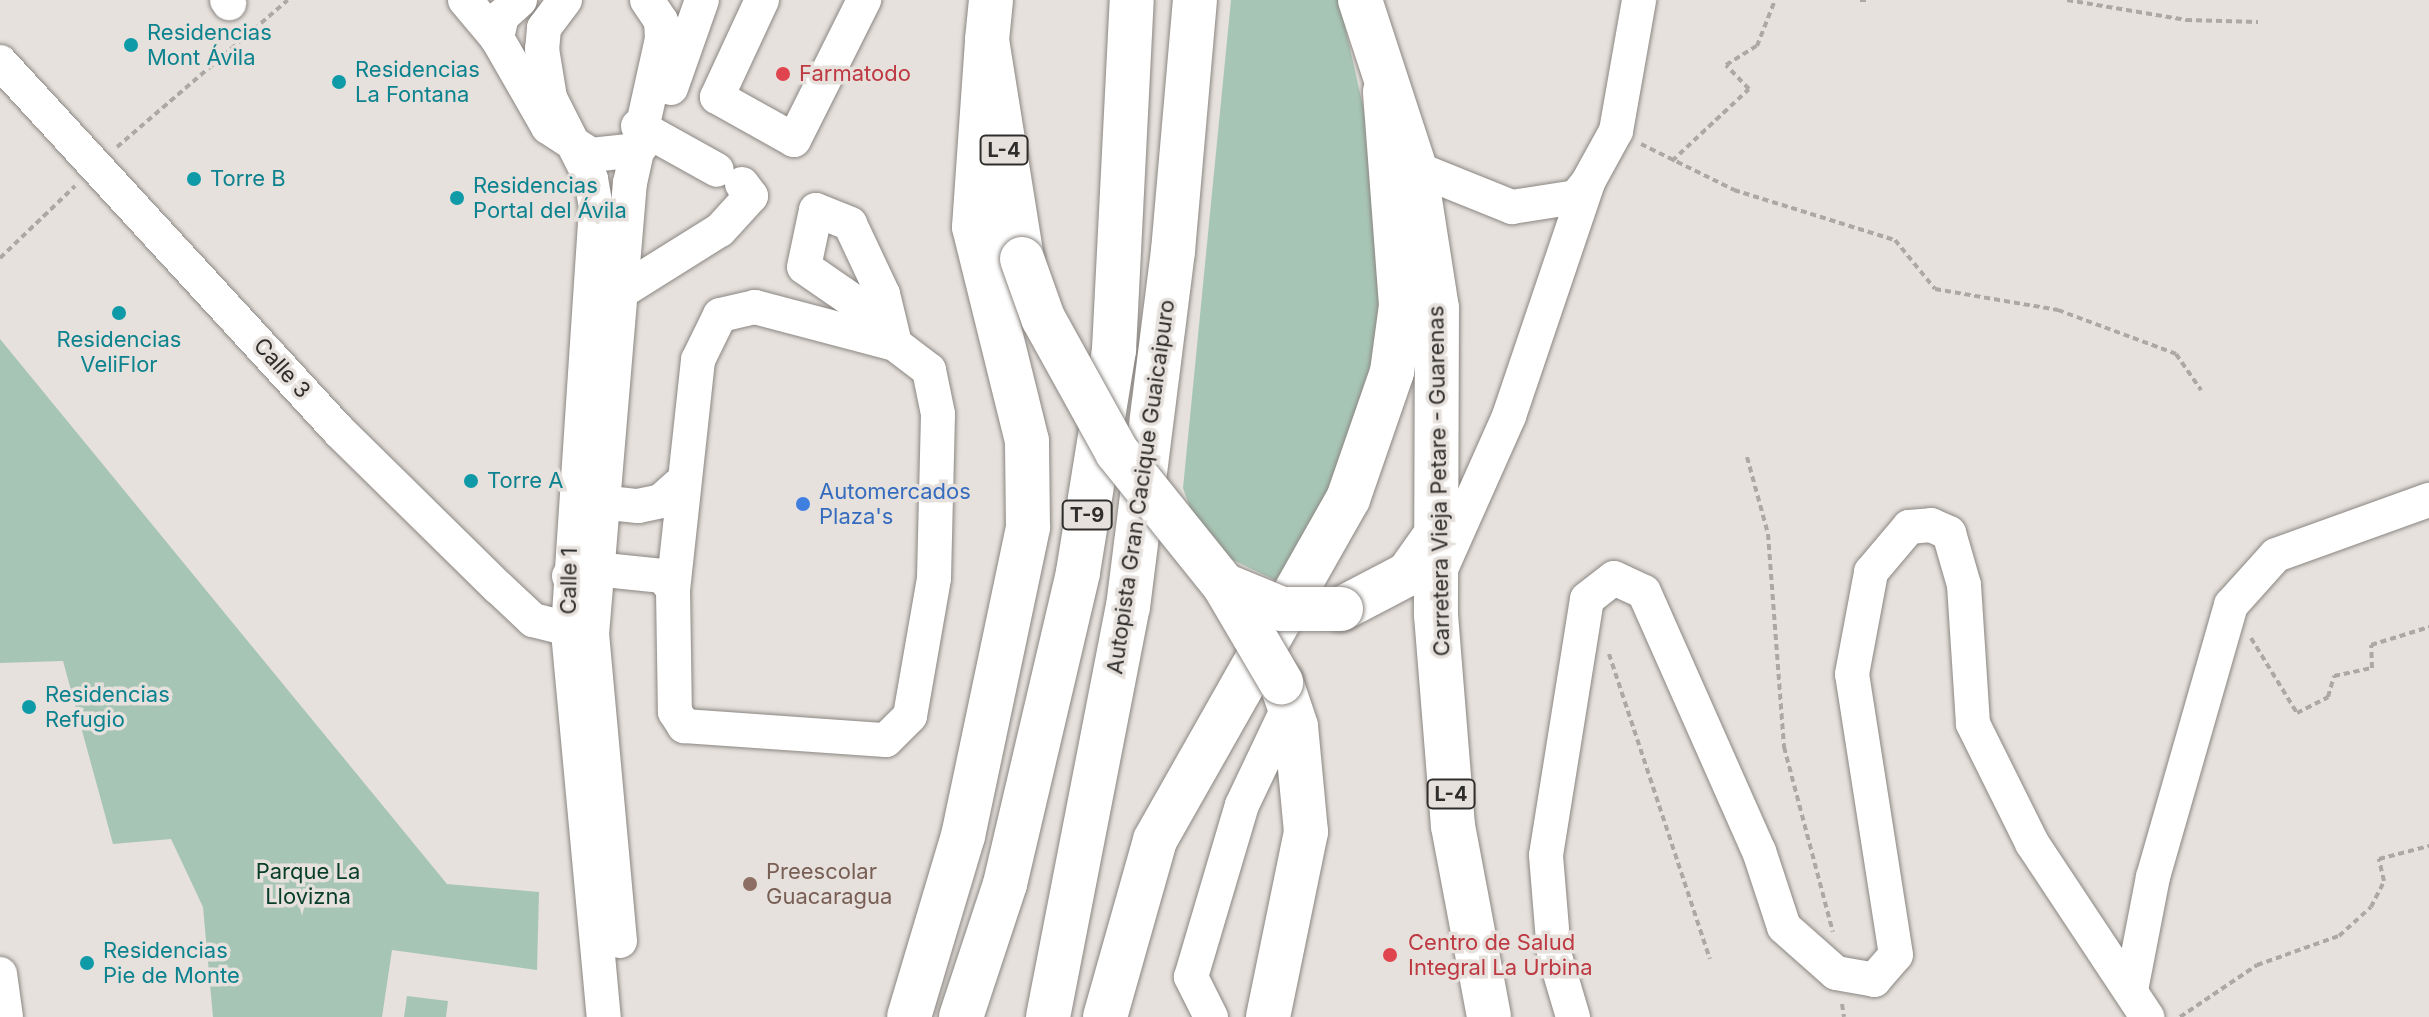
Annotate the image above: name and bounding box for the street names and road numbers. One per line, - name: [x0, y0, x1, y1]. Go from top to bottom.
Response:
- road number: L-4: [978, 134, 1030, 166]
- street label: Autopista Gran Cacique Guaicaipuro: [1102, 298, 1180, 676]
- street label: Carretera Vieja Petare - Guarenas: [1423, 305, 1455, 657]
- street label: Calle 3: [248, 333, 316, 403]
- road number: T-9: [1061, 499, 1113, 531]
- street label: Calle 1: [555, 547, 583, 615]
- road number: L-4: [1425, 778, 1477, 810]

